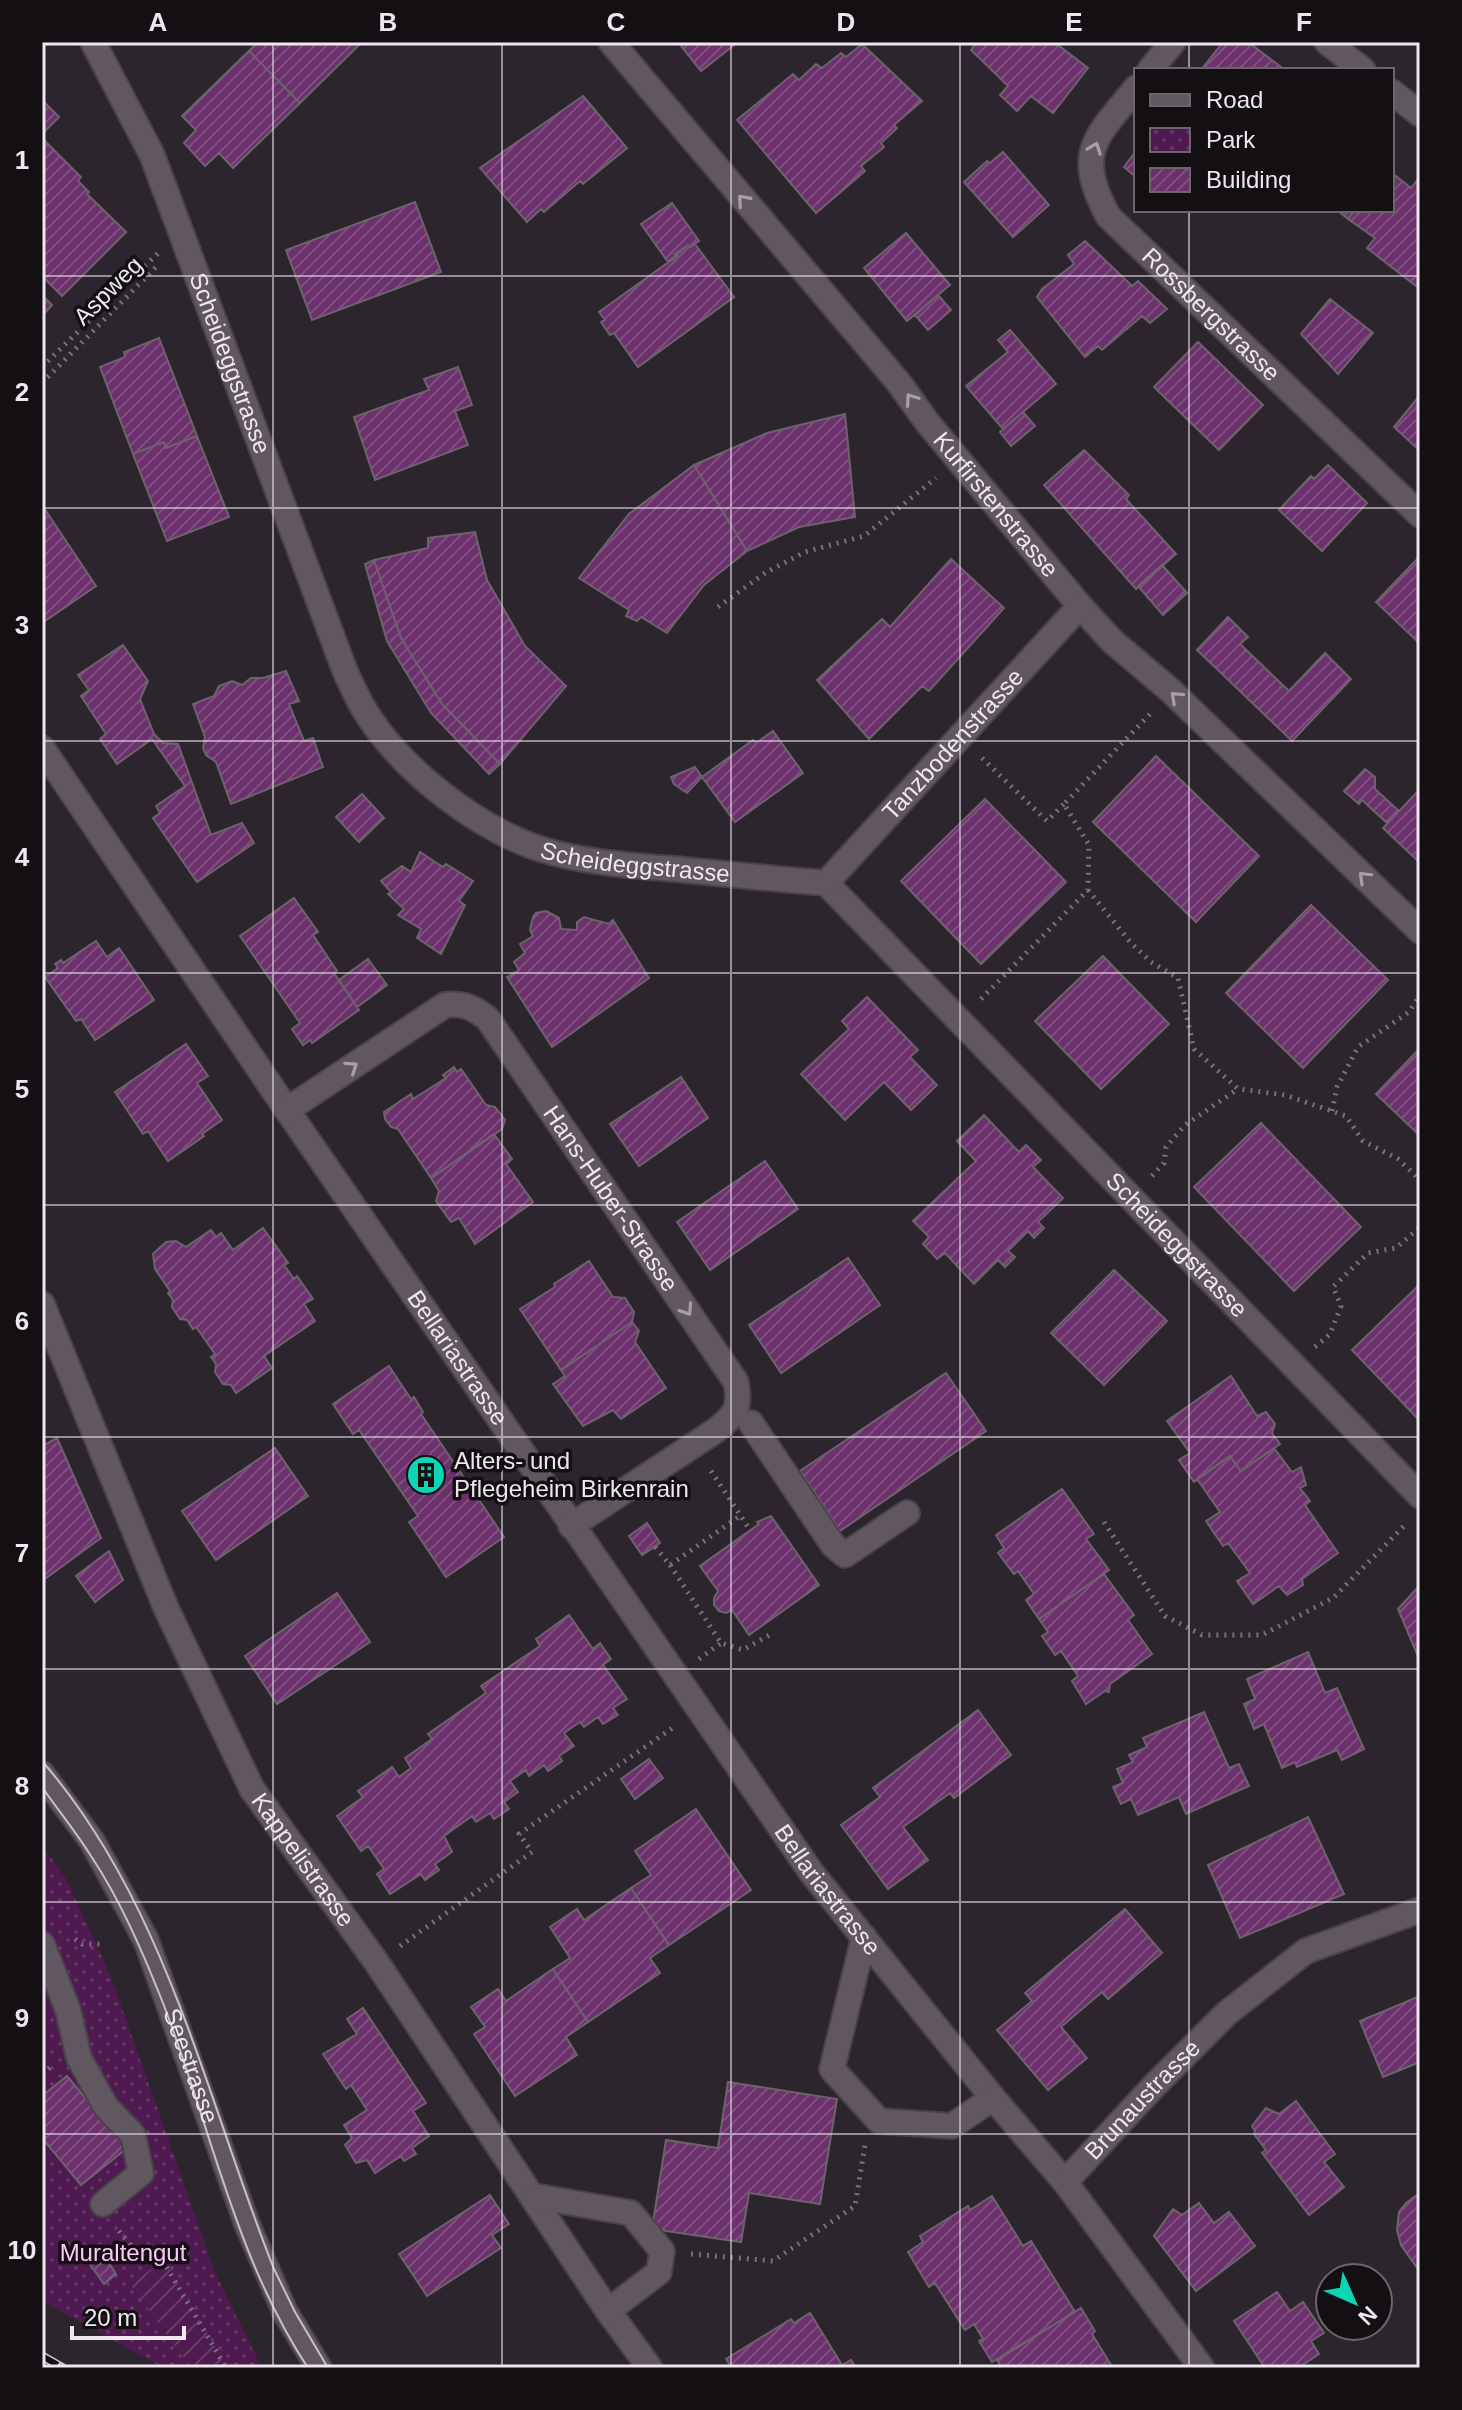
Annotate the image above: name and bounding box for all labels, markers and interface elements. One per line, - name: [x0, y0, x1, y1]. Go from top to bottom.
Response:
- text: A: [149, 7, 168, 37]
- text: B: [379, 7, 397, 37]
- text: C: [607, 7, 626, 37]
- text: D: [837, 7, 855, 37]
- text: E: [1065, 7, 1083, 37]
- text: F: [1296, 7, 1312, 37]
- legend: [1134, 68, 1394, 212]
- text: Road: [1206, 86, 1263, 113]
- text: Park: [1206, 126, 1256, 153]
- one-way arrow: [1085, 141, 1102, 155]
- text: 1: [15, 145, 29, 175]
- text: Building: [1206, 166, 1291, 193]
- one-way arrow: [738, 195, 753, 210]
- street label: Rossbergstrasse: [1137, 242, 1286, 386]
- street label: Aspweg: [68, 251, 147, 330]
- street label: Scheideggstrasse: [184, 269, 277, 457]
- text: 2: [15, 377, 29, 407]
- one-way arrow: [906, 394, 921, 408]
- street label: Kurfirstenstrasse: [928, 427, 1064, 582]
- text: 3: [15, 610, 29, 640]
- street label: Tanzbodenstrasse: [877, 663, 1029, 825]
- one-way arrow: [1171, 692, 1186, 706]
- street label: Scheideggstrasse: [537, 836, 731, 887]
- text: 4: [15, 842, 30, 872]
- one-way arrow: [1359, 871, 1373, 886]
- one-way arrow: [343, 1062, 357, 1077]
- text: 5: [15, 1074, 29, 1104]
- street label: Hans-Huber-Strasse: [538, 1100, 684, 1296]
- street label: Scheideggstrasse: [1101, 1167, 1253, 1322]
- street label: Bellariastrasse: [402, 1285, 514, 1430]
- one-way arrow: [677, 1301, 692, 1315]
- text: 6: [15, 1306, 29, 1336]
- place label: Alters- und Pflegeheim Birkenrain: [454, 1447, 689, 1502]
- building icon: Alters- und Pflegeheim Birkenrain: [405, 1454, 447, 1496]
- text: 7: [15, 1538, 29, 1568]
- text: 8: [15, 1771, 29, 1801]
- street label: Kappelistrasse: [246, 1788, 360, 1931]
- street label: Bellariastrasse: [769, 1819, 886, 1960]
- text: 9: [15, 2003, 29, 2033]
- street label: Seestrasse: [158, 2005, 224, 2127]
- street label: Brunaustrasse: [1079, 2034, 1205, 2165]
- text: 10: [8, 2235, 36, 2265]
- park label: Muraltengut: [60, 2239, 187, 2266]
- north arrow: [1314, 2262, 1394, 2342]
- scale bar: [72, 2290, 184, 2340]
- text: N: [1353, 2301, 1382, 2330]
- text: 20 m: [84, 2304, 137, 2331]

